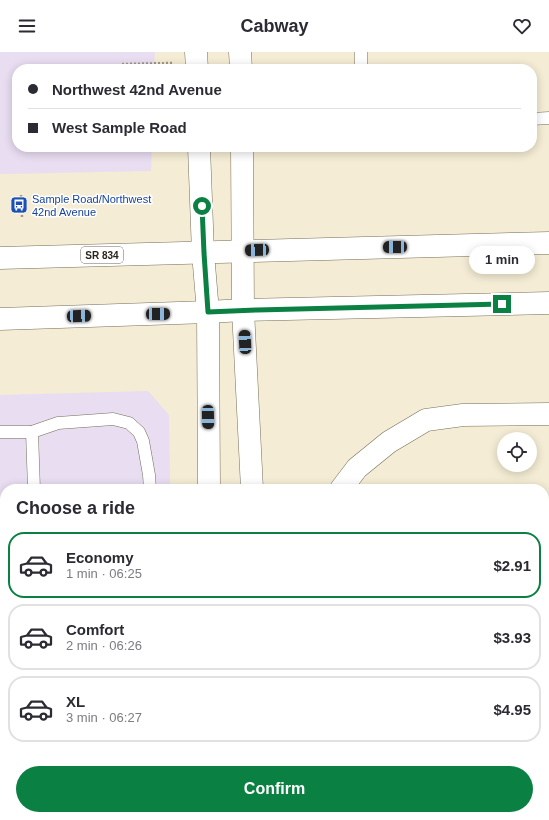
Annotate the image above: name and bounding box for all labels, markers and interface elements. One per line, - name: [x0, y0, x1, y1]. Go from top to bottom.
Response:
- icon: menu: [16, 15, 38, 37]
- icon: heart: [511, 15, 533, 37]
- text: Cabway: [240, 16, 309, 36]
- text: Northwest 42nd Avenue: [52, 81, 222, 98]
- text: West Sample Road: [52, 119, 187, 136]
- place label: Sample Road/Northwest 42nd Avenue: [32, 193, 151, 218]
- bus stop icon: Sample Road/Northwest 42nd Avenue: [9, 195, 29, 215]
- route start: [193, 197, 211, 215]
- car: [383, 241, 407, 253]
- car: [245, 244, 269, 256]
- callout: 1 min: [469, 246, 535, 274]
- road number: SR 834: [81, 247, 123, 263]
- text: 1 min: [485, 252, 519, 267]
- route end: [493, 295, 511, 313]
- car: [146, 308, 170, 320]
- car: [67, 310, 91, 322]
- car: [238, 330, 252, 354]
- car: [202, 405, 214, 429]
- map controls: [497, 432, 537, 472]
- button: locate: [497, 432, 537, 472]
- text: Choose a ride: [16, 498, 135, 518]
- icon: car: [18, 547, 54, 583]
- text: Economy: [66, 549, 134, 566]
- text: $2.91: [493, 557, 531, 574]
- text: 1 min · 06:25: [66, 566, 142, 581]
- icon: car: [18, 619, 54, 655]
- text: Comfort: [66, 621, 124, 638]
- text: $3.93: [493, 629, 531, 646]
- text: 2 min · 06:26: [66, 638, 142, 653]
- icon: car: [18, 691, 54, 727]
- text: XL: [66, 693, 85, 710]
- text: $4.95: [493, 701, 531, 718]
- text: 3 min · 06:27: [66, 710, 142, 725]
- button: Confirm: [16, 766, 533, 812]

